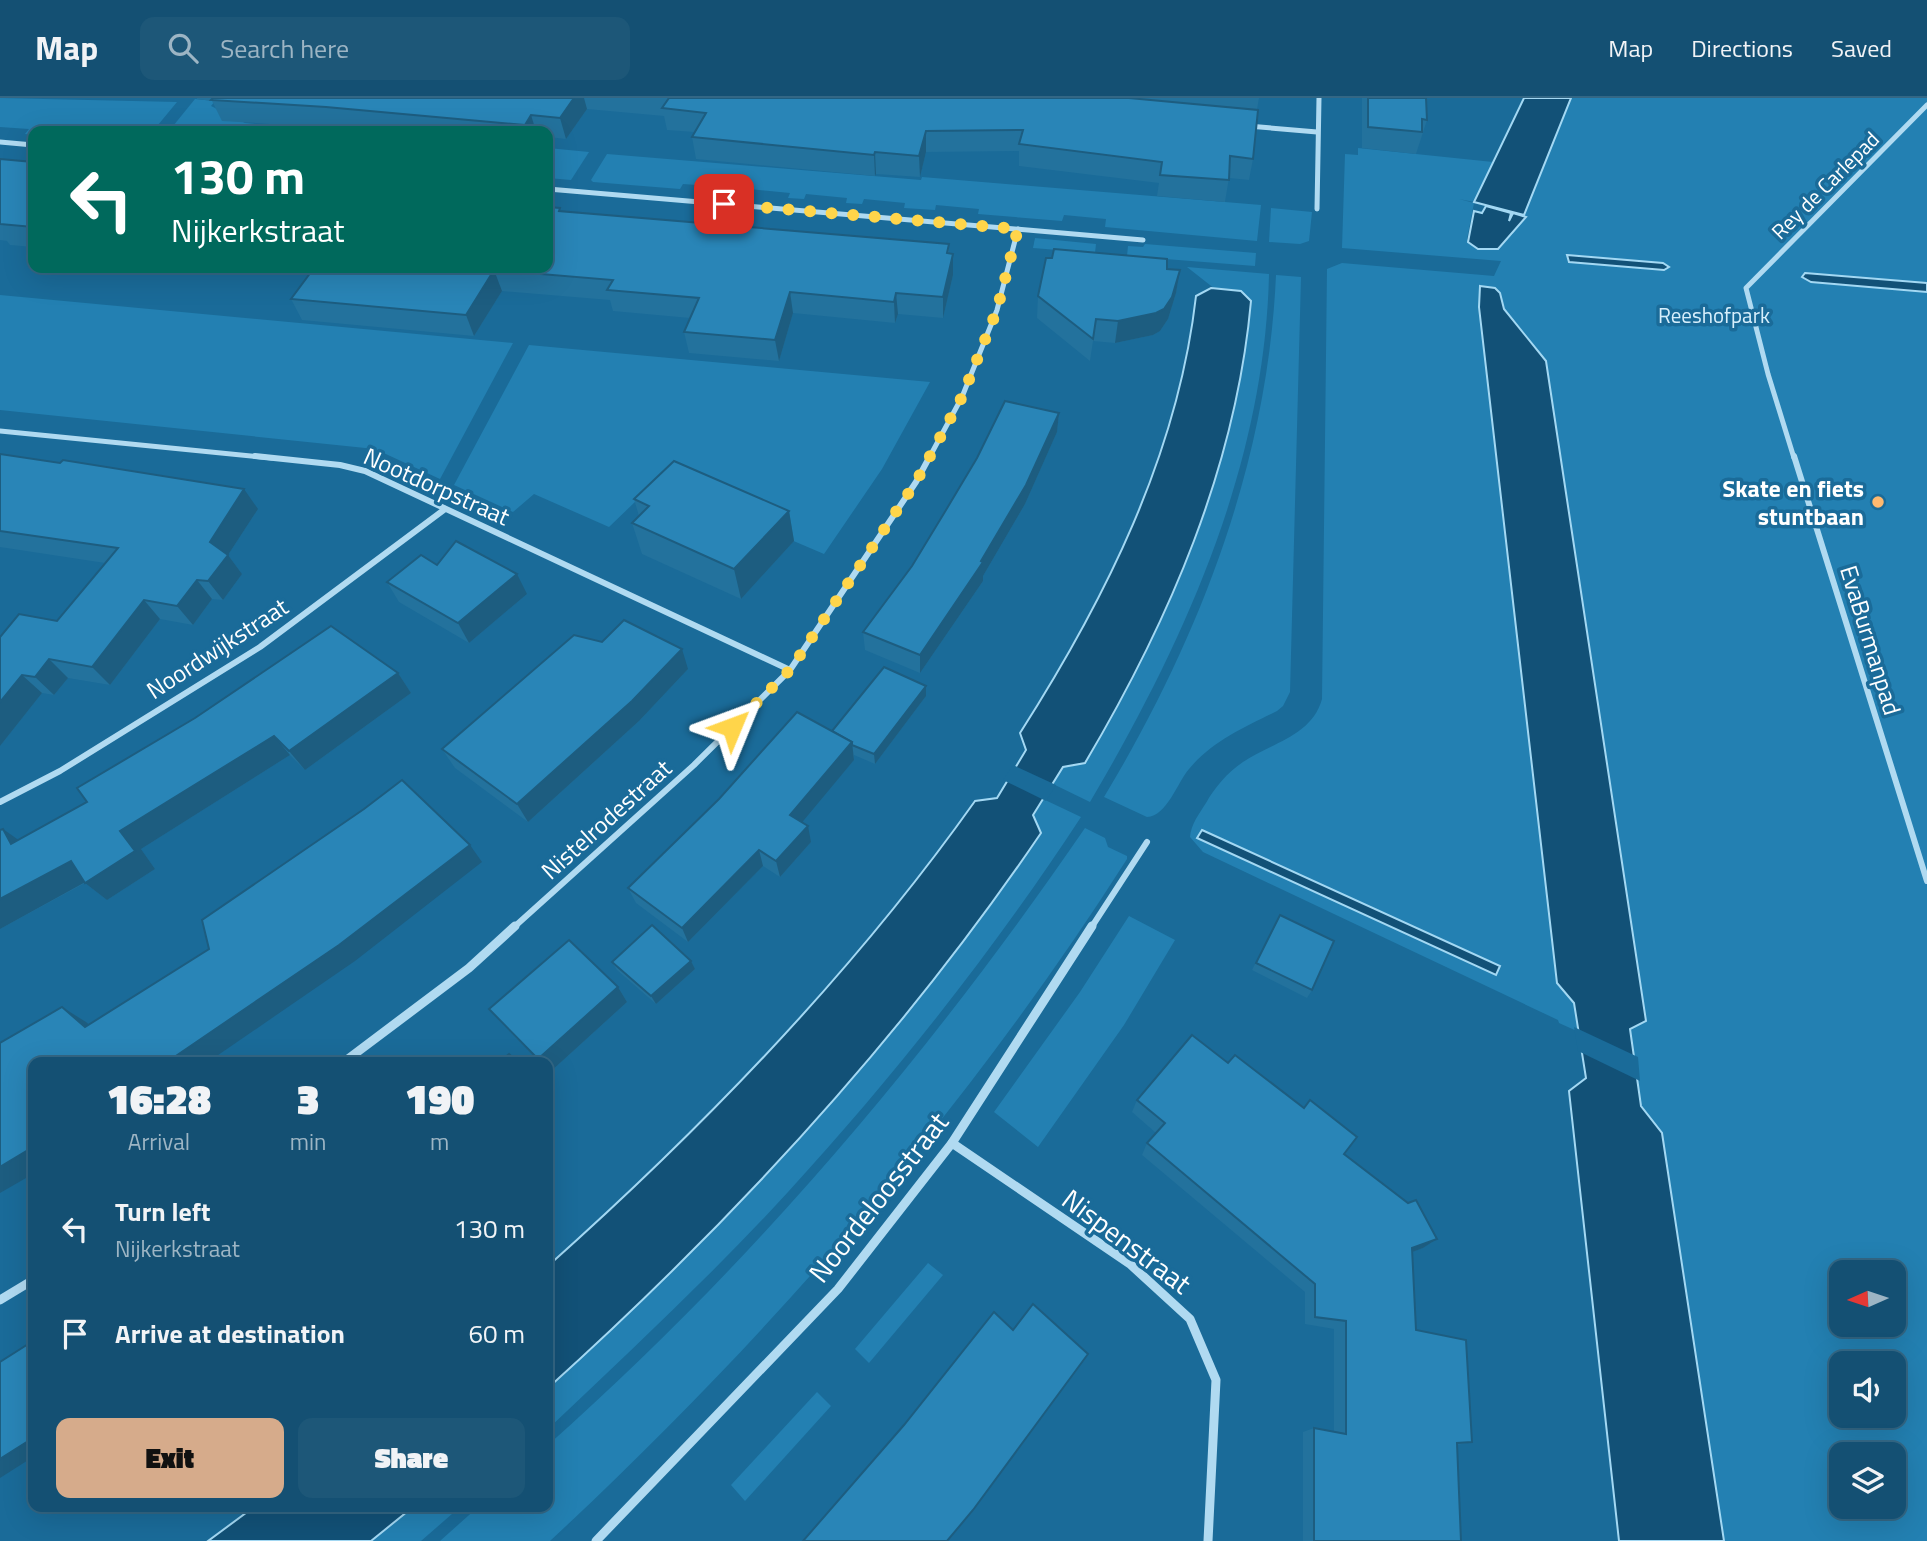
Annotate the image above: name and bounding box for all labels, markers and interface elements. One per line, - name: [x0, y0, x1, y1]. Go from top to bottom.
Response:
- search box: [140, 17, 630, 80]
- text: Map: [35, 23, 98, 73]
- icon: search: [164, 29, 202, 67]
- text: Search here: [220, 29, 349, 68]
- text: Map: [1608, 30, 1653, 66]
- text: Directions: [1691, 30, 1793, 66]
- text: Saved: [1831, 30, 1892, 66]
- street label: Rey de Carlepad: [1764, 124, 1886, 246]
- text: 130 m: [171, 138, 305, 213]
- icon: left: [56, 154, 147, 245]
- pin: [694, 174, 754, 234]
- icon: arrive: [705, 185, 743, 223]
- text: Nijkerkstraat: [171, 206, 345, 254]
- park label: Reeshofpark: [1658, 299, 1770, 331]
- street label: Nootdorpstraat: [358, 438, 516, 534]
- place label: Skate en fiets stuntbaan: [1722, 470, 1864, 534]
- marker: Skate en fiets stuntbaan: [1870, 494, 1886, 510]
- street label: EvaBurmanpad: [1831, 561, 1911, 719]
- street label: Noordwijkstraat: [139, 588, 296, 707]
- position arrow: [695, 690, 769, 764]
- street label: Nistelrodestraat: [533, 750, 680, 887]
- text: 16:28: [107, 1066, 211, 1130]
- text: 3: [297, 1066, 320, 1130]
- text: 190: [405, 1066, 474, 1130]
- street label: Noordeloosstraat: [798, 1102, 958, 1291]
- text: Arrival: [128, 1124, 190, 1159]
- text: min: [290, 1124, 326, 1159]
- text: m: [430, 1124, 449, 1159]
- street label: Nispenstraat: [1053, 1178, 1201, 1304]
- text: Turn left: [115, 1192, 210, 1231]
- text: 130 m: [454, 1209, 525, 1248]
- icon: left: [56, 1210, 94, 1248]
- text: Nijkerkstraat: [115, 1231, 240, 1266]
- north arrow: [1829, 1260, 1906, 1337]
- map controls: [1829, 1260, 1906, 1519]
- text: Arrive at destination: [115, 1314, 345, 1353]
- text: 60 m: [468, 1314, 525, 1353]
- icon: arrive: [56, 1315, 94, 1353]
- button: sound: [1829, 1351, 1906, 1428]
- button: Exit: [56, 1418, 284, 1498]
- button: Share: [298, 1418, 525, 1498]
- button: layers: [1829, 1442, 1906, 1519]

